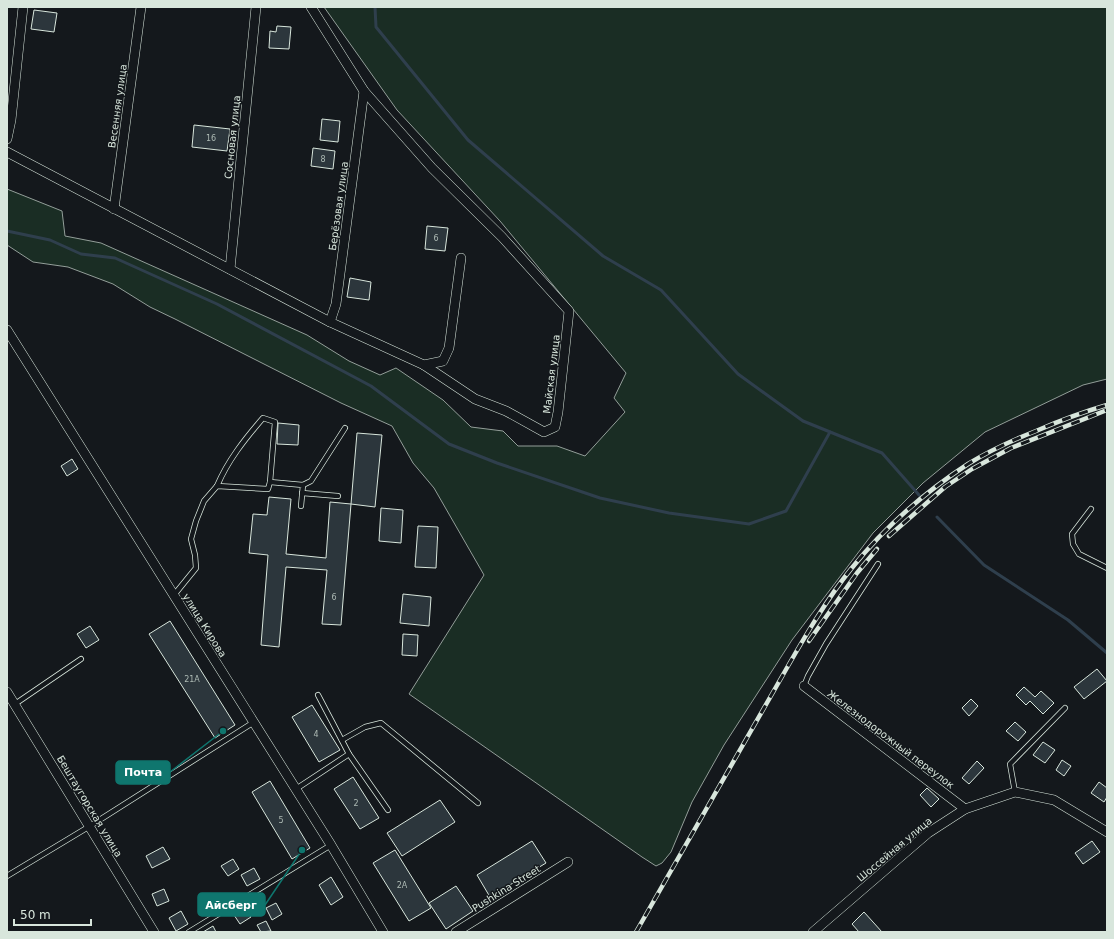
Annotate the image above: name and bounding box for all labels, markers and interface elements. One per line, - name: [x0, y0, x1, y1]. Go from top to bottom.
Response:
- street label: Весенняя улица: [106, 63, 129, 149]
- street label: Сосновая улица: [223, 95, 242, 180]
- house number: 16: [206, 134, 216, 143]
- house number: 8: [320, 155, 326, 164]
- street label: Берёзовая улица: [327, 161, 350, 251]
- house number: 6: [433, 234, 439, 243]
- street label: Майская улица: [541, 334, 562, 414]
- street label: улица Кирова: [181, 591, 229, 659]
- house number: 6: [331, 593, 337, 602]
- house number: 21А: [184, 675, 200, 684]
- street label: Железнодорожный переулок: [825, 688, 956, 791]
- house number: 4: [313, 730, 319, 739]
- street label: Бештаугорская улица: [55, 754, 124, 859]
- callout: Почта: [116, 761, 170, 784]
- text: Почта: [124, 766, 162, 779]
- house number: 2: [353, 799, 359, 808]
- street label: Шоссейная улица: [855, 815, 934, 884]
- house number: 5: [278, 816, 284, 825]
- street label: Pushkina Street: [470, 863, 542, 914]
- house number: 2А: [397, 881, 408, 890]
- callout: Айсберг: [198, 893, 265, 916]
- text: Айсберг: [205, 899, 257, 912]
- scale bar: [14, 901, 91, 927]
- text: 50 m: [20, 908, 51, 922]

